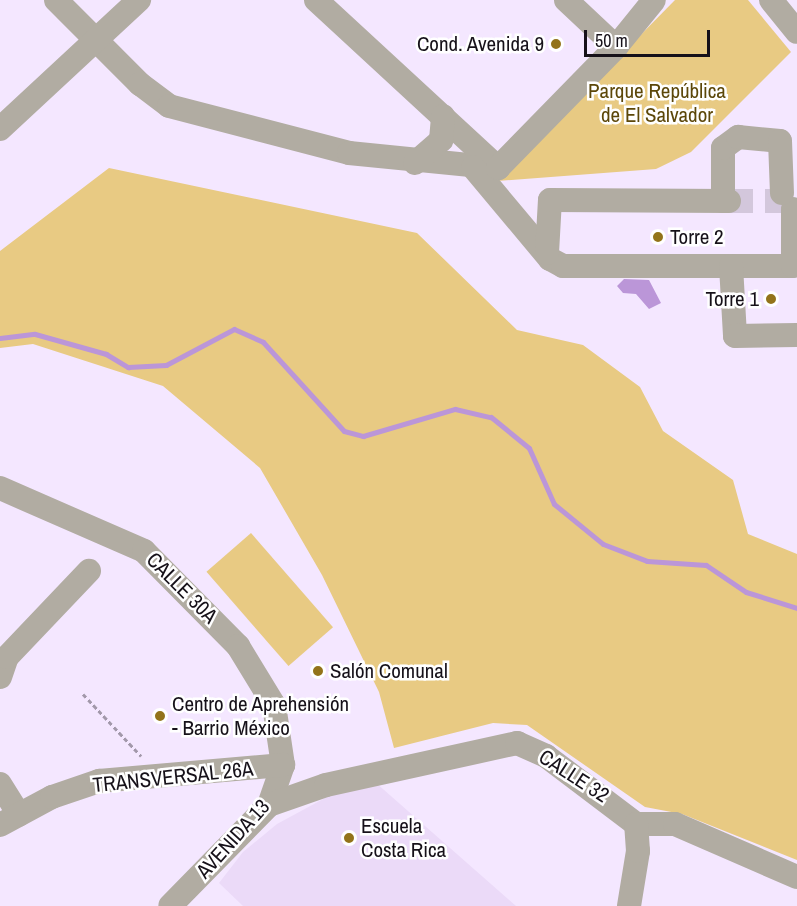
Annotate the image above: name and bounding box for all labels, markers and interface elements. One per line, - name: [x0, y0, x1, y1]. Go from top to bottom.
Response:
- scale bar: [587, 18, 713, 56]
- text: 50 m: [595, 28, 628, 53]
- place label: Cond. Avenida 9: [416, 31, 544, 57]
- marker: Cond. Avenida 9: [549, 37, 563, 51]
- park label: Parque República de El Salvador: [588, 78, 726, 128]
- place label: Torre 2: [670, 224, 724, 250]
- marker: Torre 2: [651, 230, 665, 244]
- place label: Torre 1: [705, 286, 759, 312]
- marker: Torre 1: [764, 292, 778, 306]
- street label: CALLE 30A: [141, 547, 223, 629]
- place label: Salón Comunal: [330, 658, 448, 684]
- marker: Salón Comunal: [311, 664, 325, 678]
- place label: Centro de Aprehensión - Barrio México: [172, 691, 350, 741]
- marker: Centro de Aprehensión - Barrio México: [153, 709, 167, 723]
- street label: CALLE 32: [534, 744, 614, 808]
- street label: TRANSVERSAL 26A: [91, 756, 255, 798]
- street label: AVENIDA 13: [191, 794, 275, 884]
- place label: Escuela Costa Rica: [361, 813, 446, 863]
- marker: Escuela Costa Rica: [342, 831, 356, 845]

